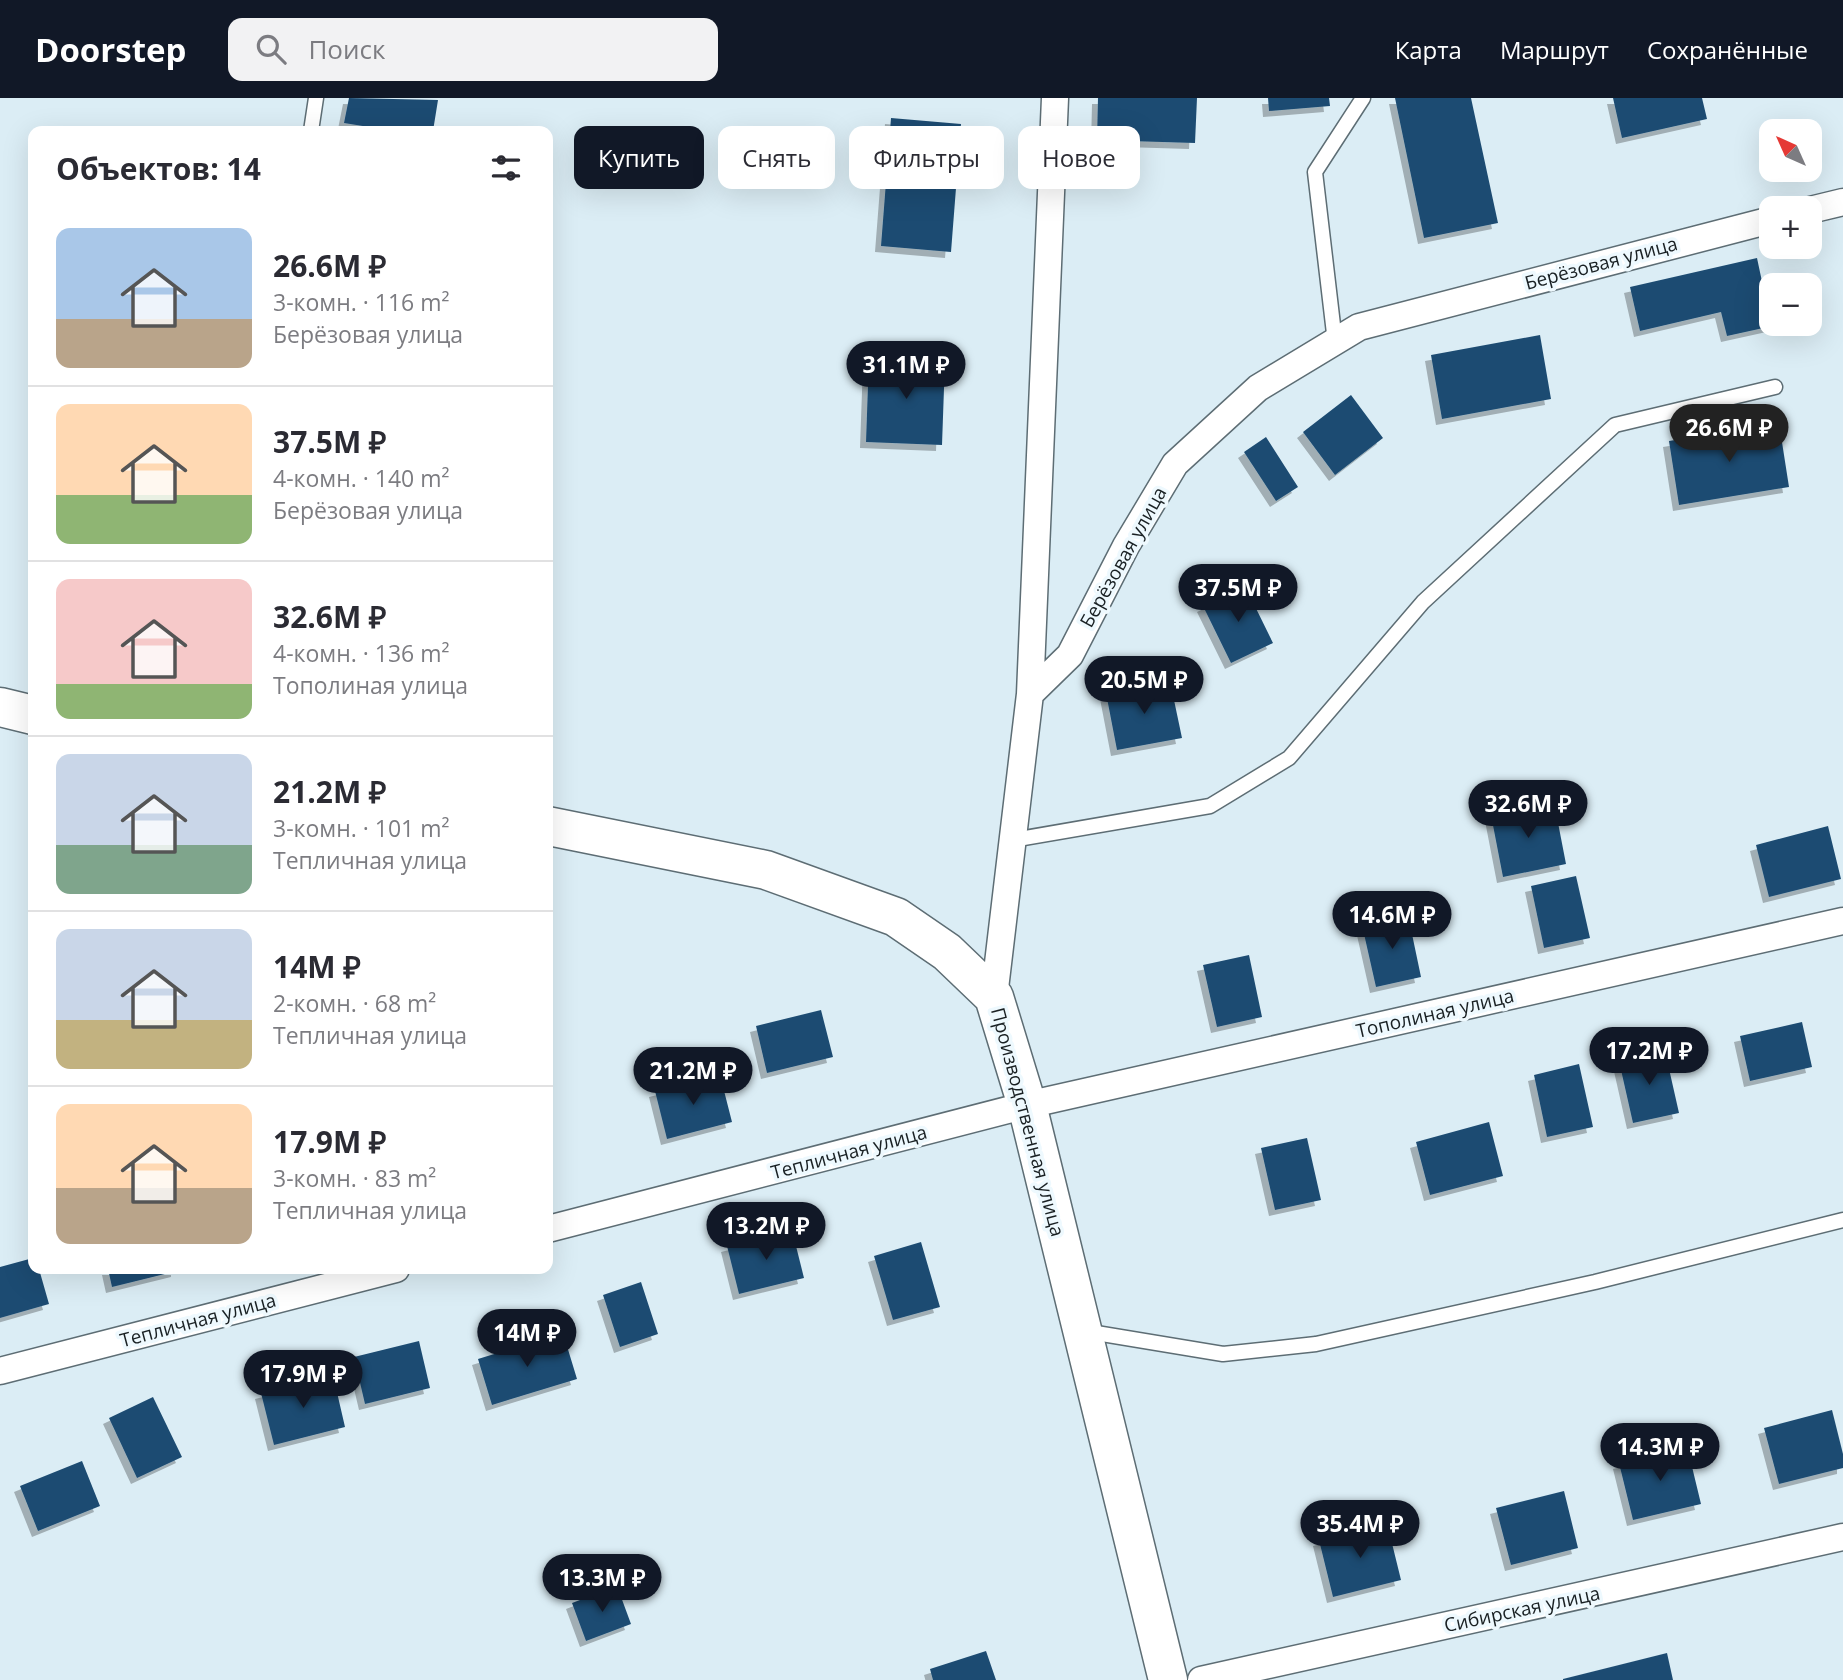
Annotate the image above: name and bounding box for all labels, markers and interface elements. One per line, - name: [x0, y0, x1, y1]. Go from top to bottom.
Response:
- search box: [228, 18, 718, 81]
- text: Doorstep: [35, 27, 186, 72]
- icon: search: [252, 30, 290, 68]
- text: Поиск: [308, 31, 385, 67]
- text: Карта: [1395, 33, 1462, 66]
- text: Маршрут: [1500, 33, 1609, 66]
- text: Сохранённые: [1647, 33, 1808, 66]
- north arrow: [1759, 119, 1822, 182]
- map controls: [1759, 119, 1822, 336]
- chip: Купить: [574, 126, 704, 189]
- chip: Снять: [718, 126, 835, 189]
- chip: Фильтры: [849, 126, 1004, 189]
- chip: Новое: [1018, 126, 1140, 189]
- text: Объектов: 14: [56, 148, 261, 189]
- icon: filters: [487, 149, 525, 187]
- button: +: [1759, 196, 1822, 259]
- street label: Берёзовая улица: [1522, 230, 1680, 296]
- text: 26.6M ₽: [273, 245, 387, 286]
- icon: home: [112, 256, 196, 340]
- button: −: [1759, 273, 1822, 336]
- text: 3-комн. · 116 m²: [273, 286, 449, 318]
- text: Берёзовая улица: [273, 318, 463, 350]
- pin: 31.1M ₽: [841, 342, 971, 401]
- text: 31.1M ₽: [862, 348, 950, 380]
- pin: 26.6M ₽: [1664, 404, 1794, 464]
- text: 26.6M ₽: [1685, 411, 1773, 443]
- text: 37.5M ₽: [273, 421, 387, 462]
- icon: home: [112, 432, 196, 516]
- text: 4-комн. · 140 m²: [273, 462, 449, 494]
- street label: Берёзовая улица: [1074, 482, 1172, 632]
- text: Берёзовая улица: [273, 494, 463, 526]
- pin: 37.5M ₽: [1173, 564, 1303, 624]
- text: 37.5M ₽: [1194, 571, 1282, 603]
- text: 32.6M ₽: [273, 596, 387, 637]
- icon: home: [112, 607, 196, 691]
- text: 4-комн. · 136 m²: [273, 637, 449, 669]
- pin: 20.5M ₽: [1079, 656, 1209, 716]
- text: 20.5M ₽: [1100, 663, 1188, 695]
- text: Тополиная улица: [273, 669, 468, 701]
- text: 21.2M ₽: [273, 771, 387, 812]
- pin: 32.6M ₽: [1463, 780, 1593, 840]
- icon: home: [112, 782, 196, 866]
- text: 32.6M ₽: [1484, 787, 1572, 819]
- text: 3-комн. · 101 m²: [273, 812, 449, 844]
- text: Тепличная улица: [273, 844, 467, 876]
- pin: 14.6M ₽: [1327, 892, 1457, 951]
- text: 14.6M ₽: [1348, 898, 1436, 930]
- text: 14M ₽: [273, 946, 361, 987]
- icon: home: [112, 957, 196, 1041]
- street label: Тополиная улица: [1354, 982, 1516, 1044]
- text: 2-комн. · 68 m²: [273, 987, 436, 1019]
- street label: Производственная улица: [985, 1005, 1071, 1239]
- text: Тепличная улица: [273, 1019, 467, 1051]
- pin: 17.2M ₽: [1584, 1028, 1714, 1087]
- text: 17.2M ₽: [1605, 1034, 1693, 1066]
- pin: 21.2M ₽: [628, 1048, 758, 1107]
- text: 21.2M ₽: [649, 1054, 737, 1086]
- street label: Тепличная улица: [768, 1119, 930, 1185]
- text: 17.9M ₽: [273, 1121, 387, 1162]
- icon: home: [112, 1132, 196, 1216]
- text: 3-комн. · 83 m²: [273, 1162, 436, 1194]
- text: Тепличная улица: [273, 1194, 467, 1226]
- pin: 13.2M ₽: [701, 1202, 831, 1262]
- text: 13.2M ₽: [722, 1209, 810, 1241]
- street label: Тепличная улица: [117, 1287, 279, 1353]
- pin: 14M ₽: [478, 1310, 576, 1369]
- text: 14M ₽: [493, 1316, 561, 1348]
- pin: 17.9M ₽: [238, 1350, 368, 1410]
- text: 17.9M ₽: [259, 1357, 347, 1389]
- pin: 14.3M ₽: [1595, 1424, 1725, 1483]
- text: 14.3M ₽: [1616, 1430, 1704, 1462]
- pin: 35.4M ₽: [1295, 1500, 1425, 1560]
- text: 35.4M ₽: [1316, 1507, 1404, 1539]
- pin: 13.3M ₽: [537, 1554, 667, 1614]
- text: 13.3M ₽: [558, 1561, 646, 1593]
- street label: Сибирская улица: [1442, 1580, 1602, 1638]

